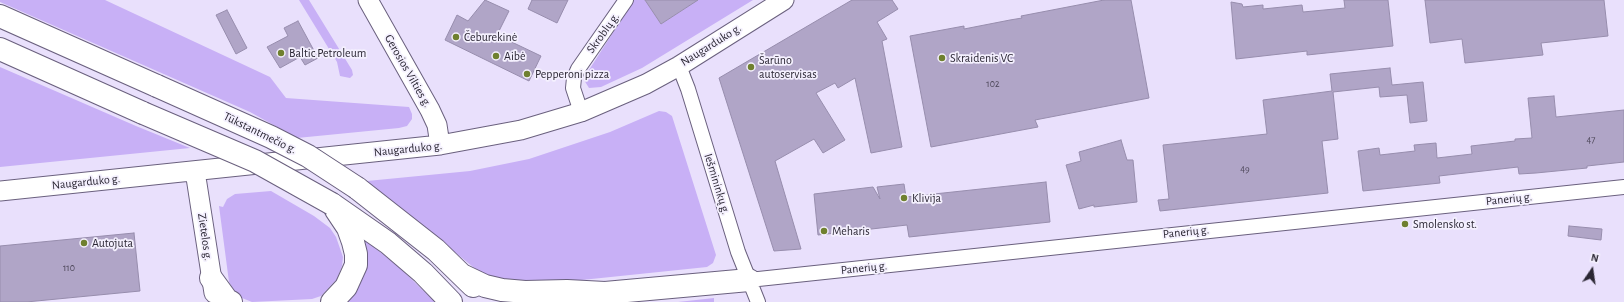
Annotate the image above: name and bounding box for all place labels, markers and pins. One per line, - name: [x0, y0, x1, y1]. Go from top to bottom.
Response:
- place label: Čeburekinė: [464, 30, 517, 44]
- marker: Čeburekinė: [451, 32, 461, 42]
- place label: Baltic Petroleum: [289, 46, 366, 60]
- marker: Baltic Petroleum: [276, 48, 286, 58]
- place label: Aibė: [504, 49, 526, 63]
- marker: Aibė: [491, 51, 501, 61]
- place label: Skraidenis VC: [950, 51, 1013, 65]
- place label: Šarūno autoservisas: [759, 53, 817, 81]
- marker: Skraidenis VC: [937, 53, 947, 63]
- marker: Šarūno autoservisas: [746, 62, 756, 72]
- place label: Pepperoni pizza: [535, 67, 609, 81]
- marker: Pepperoni pizza: [522, 69, 532, 79]
- place label: Klivija: [912, 191, 941, 205]
- marker: Klivija: [899, 193, 909, 203]
- place label: Smolensko st.: [1413, 217, 1477, 231]
- marker: Smolensko st.: [1400, 219, 1410, 229]
- place label: Meharis: [832, 224, 870, 238]
- marker: Meharis: [819, 226, 829, 236]
- place label: Autojuta: [92, 236, 133, 250]
- marker: Autojuta: [79, 238, 89, 248]

